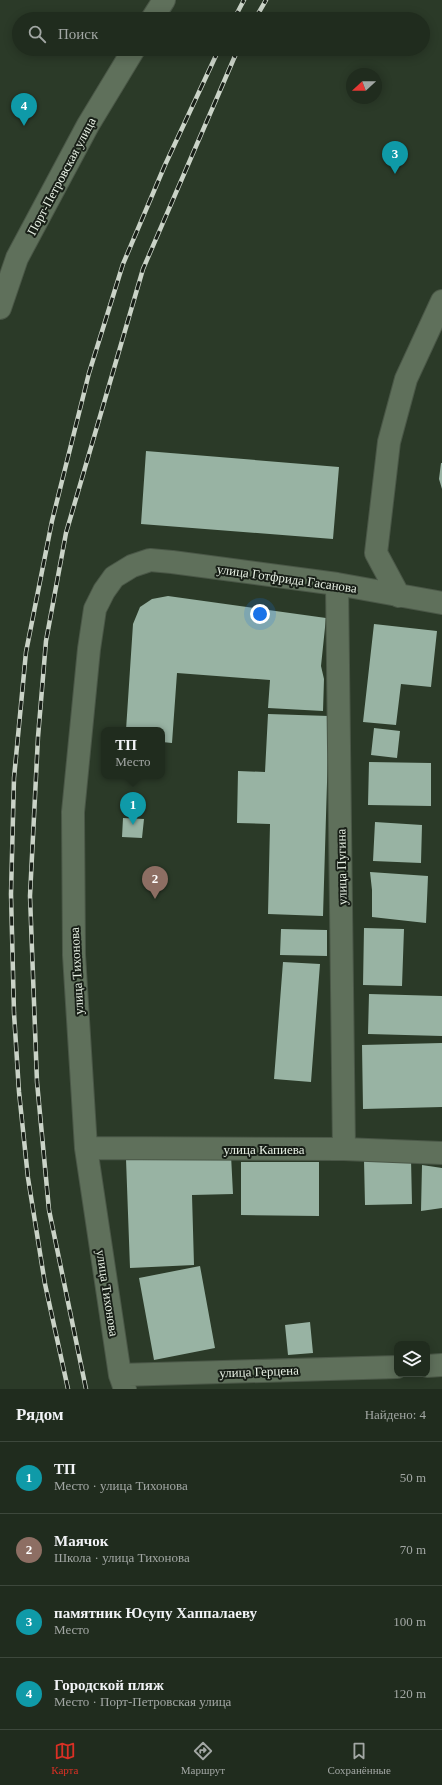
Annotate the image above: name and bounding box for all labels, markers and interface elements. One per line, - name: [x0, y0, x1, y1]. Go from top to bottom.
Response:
- search box: [12, 12, 430, 56]
- icon: search: [26, 23, 48, 45]
- text: Поиск: [58, 26, 98, 42]
- north arrow: [346, 68, 382, 104]
- pin: 4: [11, 93, 37, 126]
- street label: Порт-Петровская улица: [24, 115, 99, 238]
- pin: 3: [382, 141, 408, 174]
- street label: улица Готфрида Гасанова: [216, 561, 358, 596]
- your location: [250, 604, 270, 624]
- popup: [101, 727, 165, 779]
- text: ТП: [115, 737, 137, 753]
- text: Место: [115, 754, 151, 769]
- pin: 1: [120, 792, 146, 825]
- street label: улица Пугина: [333, 829, 350, 905]
- pin: 2: [142, 866, 168, 899]
- street label: улица Тихонова: [67, 927, 86, 1015]
- street label: улица Капиева: [224, 1142, 305, 1157]
- street label: улица Тихонова: [93, 1249, 122, 1338]
- map controls: [394, 1341, 430, 1377]
- button: layers: [394, 1341, 430, 1377]
- street label: улица Герцена: [219, 1363, 299, 1380]
- text: Рядом: [16, 1405, 64, 1424]
- text: Найдено: 4: [365, 1407, 426, 1422]
- text: ТП: [54, 1461, 76, 1477]
- text: 1: [26, 1470, 32, 1485]
- text: 50 m: [400, 1470, 426, 1485]
- text: Место · улица Тихонова: [54, 1478, 188, 1493]
- text: Маячок: [54, 1533, 108, 1549]
- text: 2: [26, 1542, 32, 1557]
- text: 70 m: [400, 1542, 426, 1557]
- text: Школа · улица Тихонова: [54, 1550, 190, 1565]
- text: памятник Юсупу Хаппалаеву: [54, 1605, 257, 1621]
- text: 3: [26, 1614, 32, 1629]
- text: 100 m: [393, 1614, 426, 1629]
- text: Место: [54, 1622, 89, 1637]
- text: Городской пляж: [54, 1677, 164, 1693]
- text: 4: [26, 1686, 32, 1701]
- text: 120 m: [393, 1686, 426, 1701]
- text: Место · Порт-Петровская улица: [54, 1694, 231, 1709]
- tab: Карта: [51, 1740, 78, 1776]
- tab: Маршрут: [181, 1740, 225, 1776]
- tab: Сохранённые: [328, 1740, 391, 1776]

